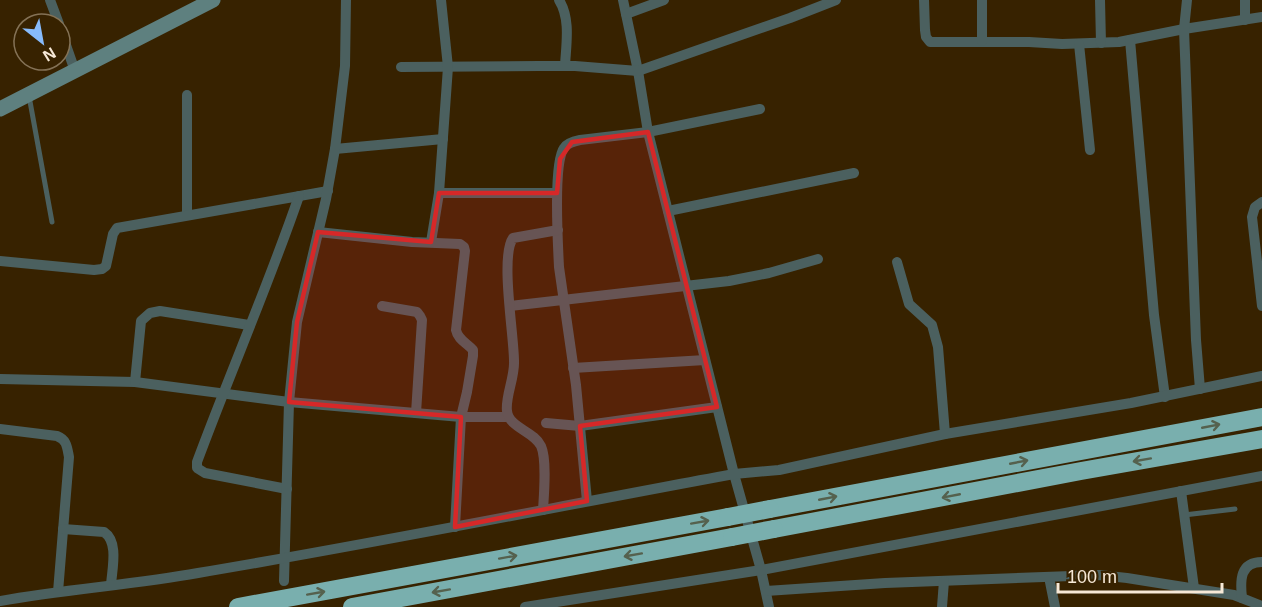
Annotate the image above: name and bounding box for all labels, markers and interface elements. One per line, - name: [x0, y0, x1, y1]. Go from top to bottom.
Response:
- north arrow: [12, 12, 72, 72]
- text: N: [40, 44, 59, 65]
- one-way arrow: [1201, 420, 1220, 431]
- one-way arrow: [1133, 455, 1153, 466]
- one-way arrow: [1009, 456, 1029, 467]
- one-way arrow: [941, 491, 961, 502]
- one-way arrow: [817, 493, 837, 504]
- one-way arrow: [690, 516, 709, 527]
- one-way arrow: [624, 550, 643, 561]
- one-way arrow: [498, 552, 517, 563]
- scale bar: [1058, 556, 1222, 594]
- text: 100 m: [1067, 567, 1117, 587]
- one-way arrow: [432, 586, 451, 597]
- one-way arrow: [306, 587, 326, 598]

